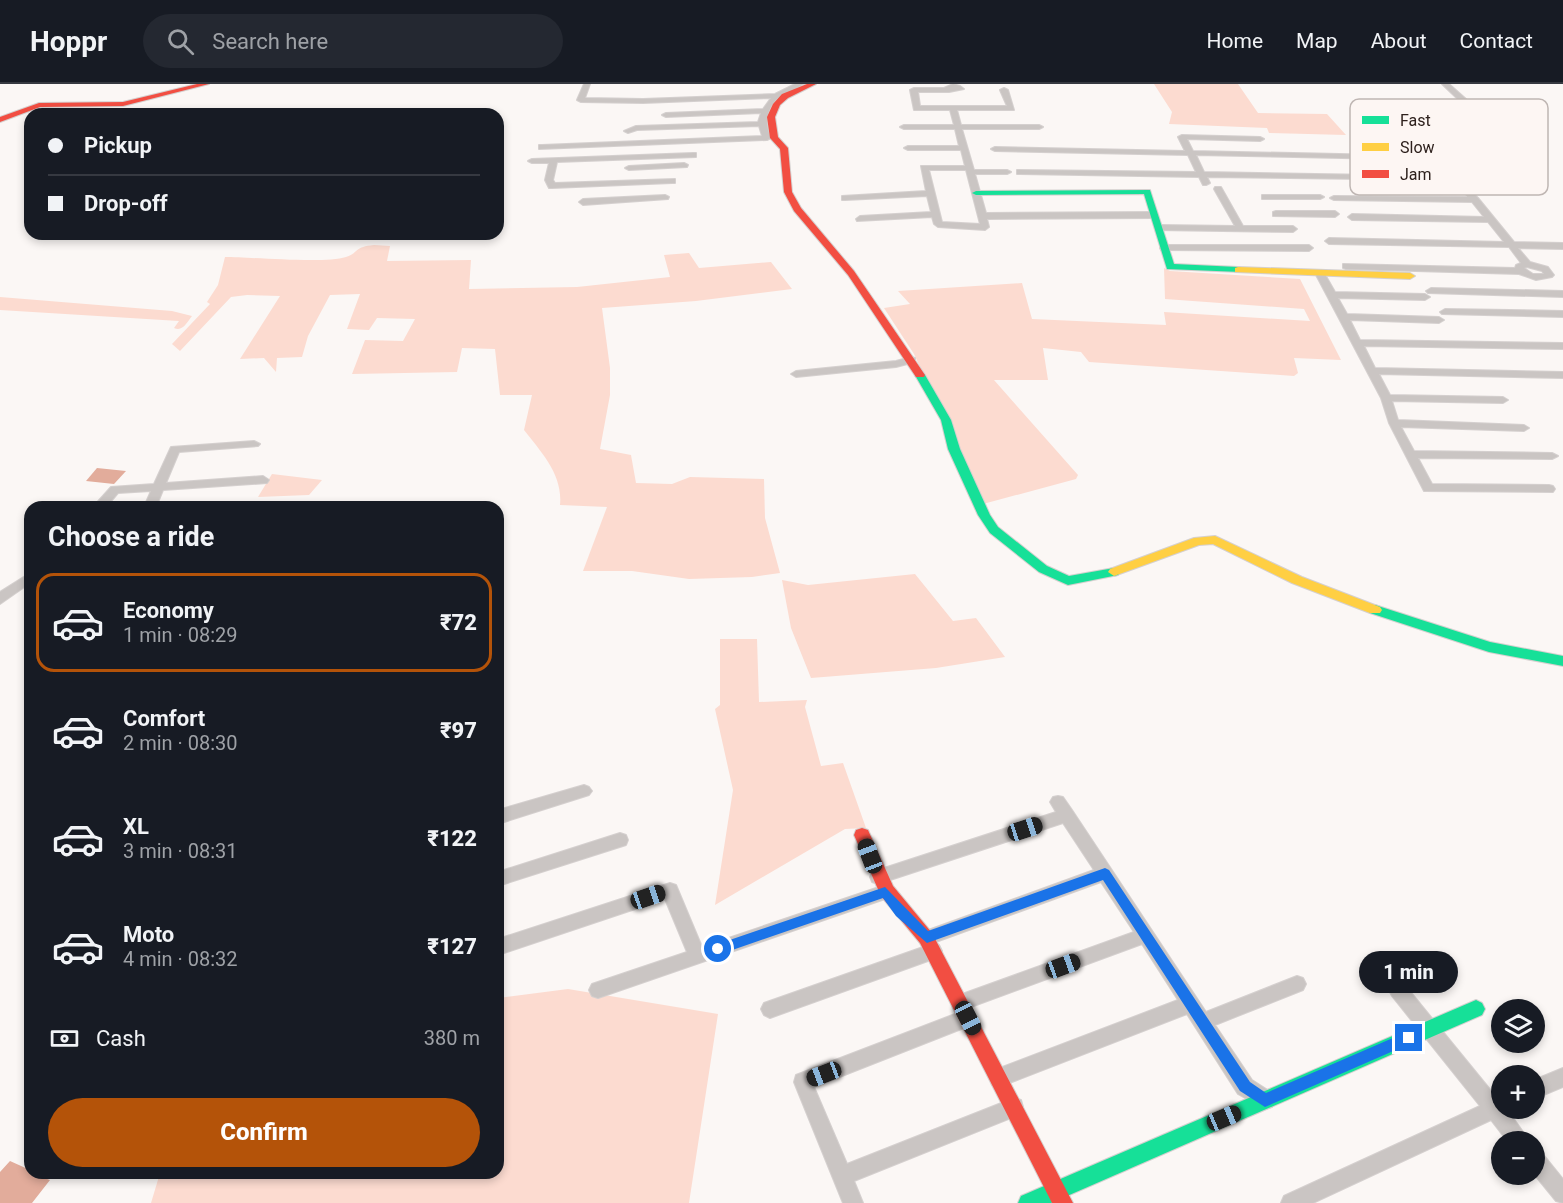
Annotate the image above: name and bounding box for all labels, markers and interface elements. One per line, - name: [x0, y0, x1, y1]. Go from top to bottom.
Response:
- search box: [143, 14, 563, 68]
- text: Hoppr: [30, 25, 107, 58]
- icon: search: [164, 25, 197, 58]
- text: Search here: [212, 29, 328, 54]
- text: Home: [1207, 29, 1263, 53]
- text: Map: [1296, 29, 1338, 53]
- text: About: [1371, 29, 1427, 53]
- text: Contact: [1460, 29, 1533, 53]
- legend: [1350, 99, 1548, 195]
- text: Fast: [1400, 111, 1431, 130]
- text: Pickup: [84, 133, 152, 158]
- text: Slow: [1400, 138, 1435, 157]
- text: Jam: [1400, 165, 1432, 184]
- text: Drop-off: [84, 191, 168, 216]
- text: Choose a ride: [48, 521, 214, 553]
- icon: car: [51, 596, 105, 650]
- text: Economy: [123, 598, 214, 623]
- text: ₹72: [440, 610, 477, 635]
- text: 1 min · 08:29: [123, 623, 238, 647]
- icon: car: [51, 704, 105, 758]
- text: Comfort: [123, 706, 205, 731]
- text: ₹97: [440, 718, 477, 743]
- text: 2 min · 08:30: [123, 731, 238, 755]
- icon: car: [51, 812, 105, 866]
- text: XL: [123, 814, 149, 839]
- car: [1005, 815, 1045, 843]
- text: ₹122: [427, 826, 477, 851]
- car: [855, 836, 885, 876]
- text: 3 min · 08:31: [123, 839, 238, 863]
- car: [628, 883, 668, 911]
- icon: car: [51, 920, 105, 974]
- text: Moto: [123, 922, 174, 947]
- text: ₹127: [427, 934, 477, 959]
- route start: [704, 935, 731, 962]
- text: 4 min · 08:32: [123, 947, 238, 971]
- car: [1043, 951, 1083, 981]
- callout: 1 min: [1360, 951, 1458, 993]
- text: 1 min: [1383, 960, 1434, 984]
- car: [952, 998, 984, 1038]
- map controls: [1491, 999, 1545, 1185]
- button: layers: [1491, 999, 1545, 1053]
- icon: cash: [48, 1022, 81, 1055]
- route end: [1395, 1024, 1422, 1051]
- text: Cash: [96, 1026, 146, 1051]
- text: 380 m: [424, 1026, 480, 1050]
- car: [804, 1059, 844, 1089]
- button: +: [1491, 1065, 1545, 1119]
- button: Confirm: [48, 1098, 480, 1167]
- car: [1204, 1103, 1244, 1133]
- button: −: [1491, 1131, 1545, 1185]

